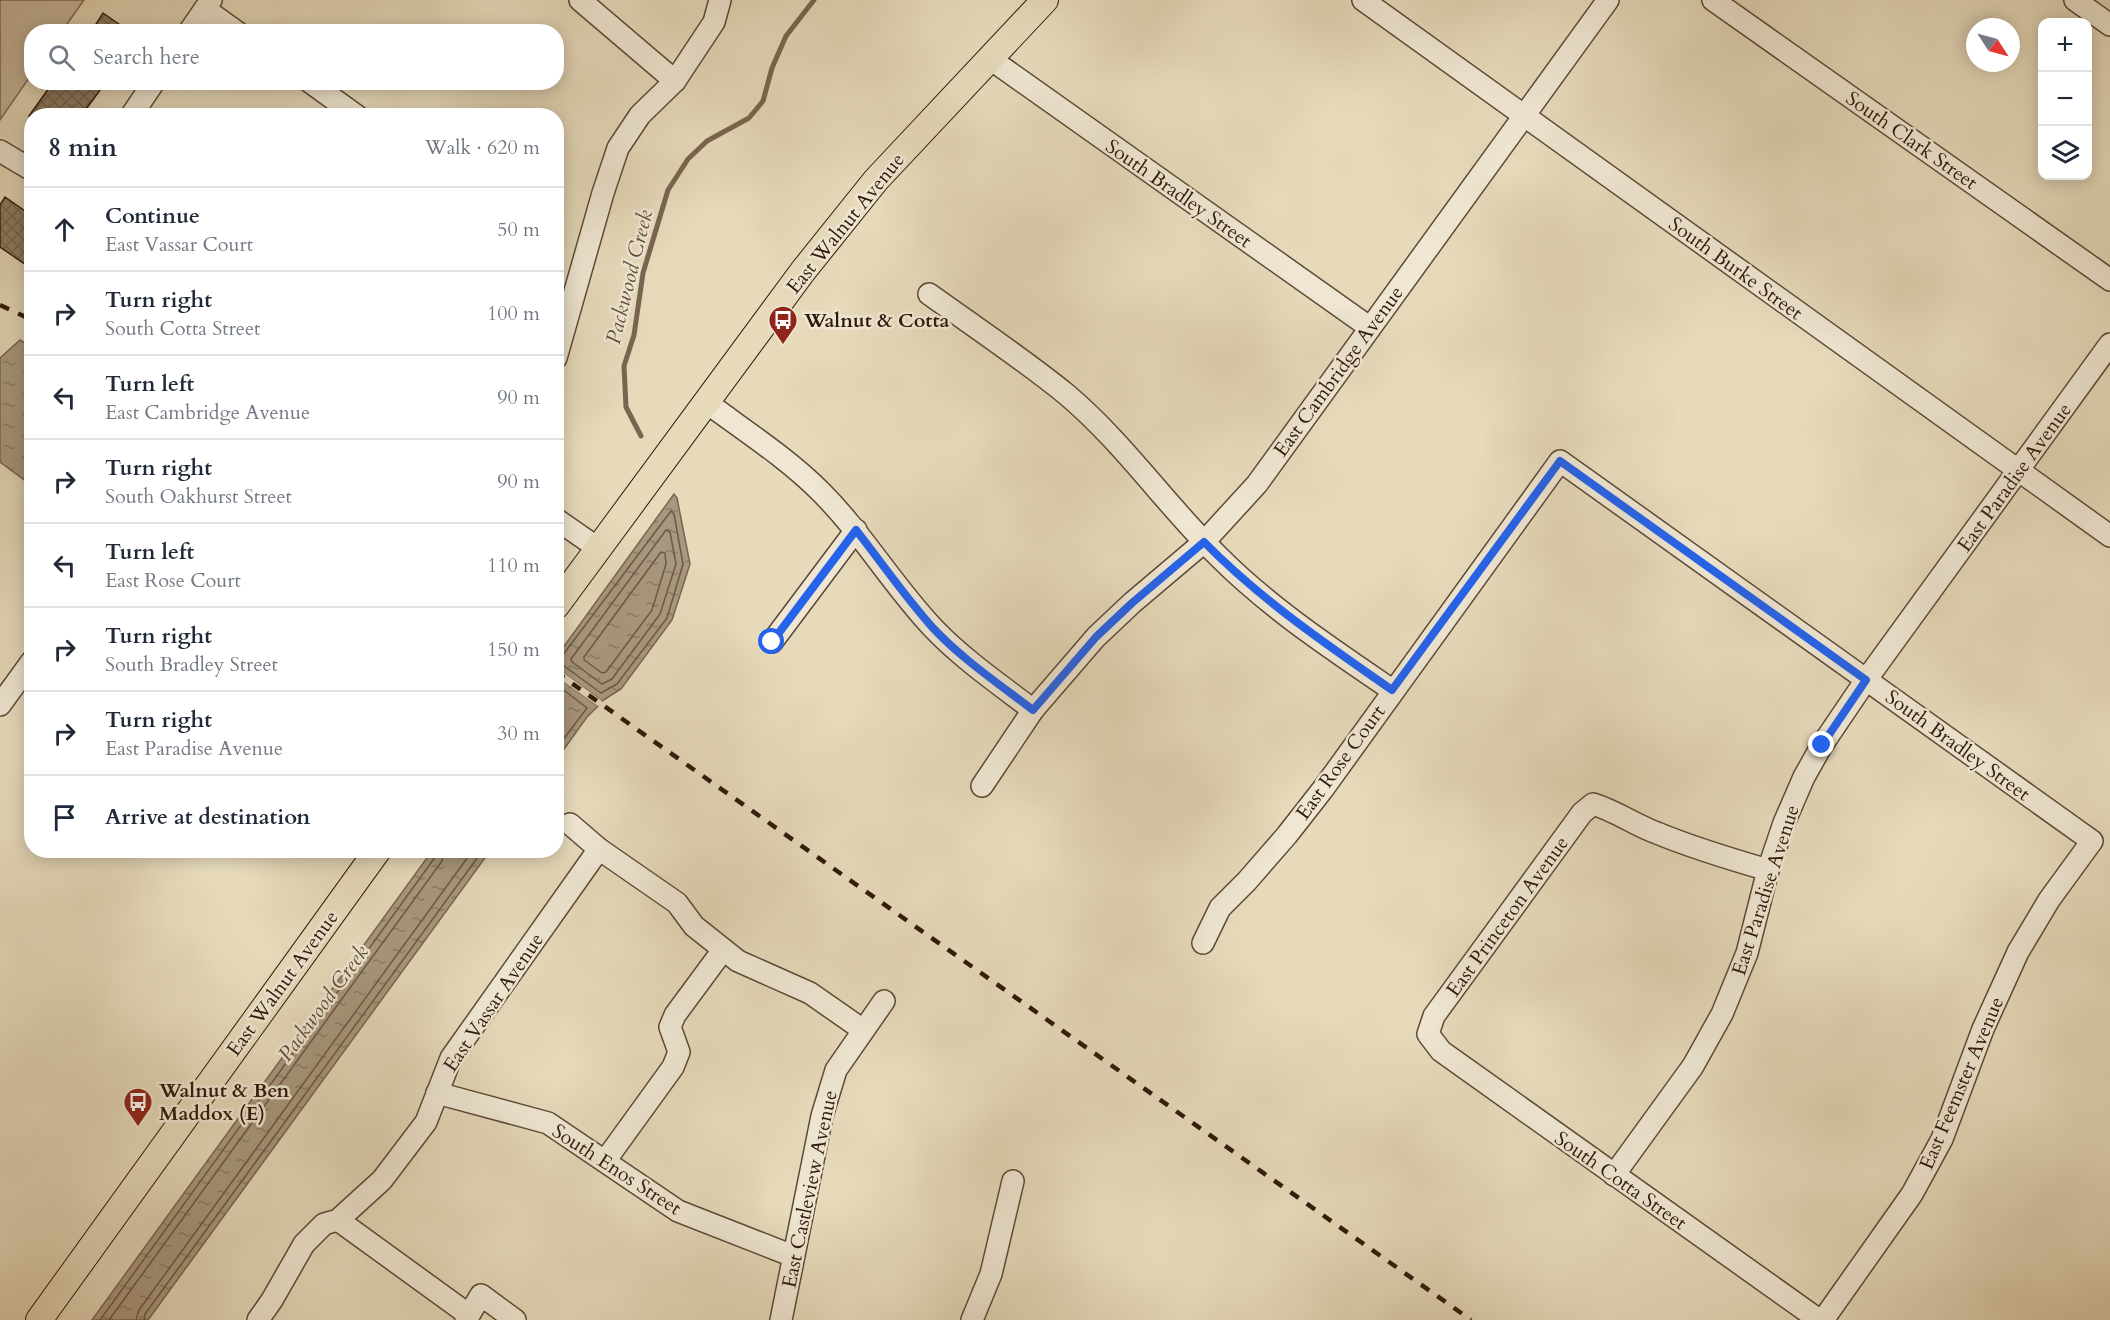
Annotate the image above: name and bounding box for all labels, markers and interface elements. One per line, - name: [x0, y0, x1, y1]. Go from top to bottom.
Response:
- north arrow: [1966, 18, 2020, 72]
- map controls: [2038, 18, 2092, 180]
- button: +: [2038, 18, 2092, 72]
- search box: [24, 24, 564, 90]
- icon: search: [45, 41, 78, 74]
- text: Search here: [93, 42, 200, 72]
- button: −: [2038, 72, 2092, 126]
- street label: South Clark Street: [1840, 85, 1983, 196]
- button: layers: [2038, 126, 2092, 180]
- text: 8 min: [48, 130, 117, 165]
- street label: South Bradley Street: [1100, 133, 1258, 254]
- text: Walk · 620 m: [425, 134, 540, 161]
- street label: East Walnut Avenue: [780, 147, 911, 299]
- text: Continue: [105, 201, 200, 231]
- water label: Packwood Creek: [599, 206, 660, 347]
- street label: South Burke Street: [1663, 211, 1809, 327]
- icon: ahead: [48, 213, 81, 246]
- text: 50 m: [497, 216, 540, 243]
- text: East Vassar Court: [105, 231, 253, 258]
- street label: East Cambridge Avenue: [1267, 280, 1410, 462]
- text: Turn right: [105, 285, 212, 315]
- icon: right: [48, 297, 81, 330]
- text: 100 m: [487, 300, 540, 327]
- bus stop icon: Walnut & Cotta: [767, 304, 799, 346]
- place label: Walnut & Cotta: [803, 307, 949, 334]
- text: South Cotta Street: [105, 315, 260, 342]
- text: Turn left: [105, 369, 194, 399]
- icon: left: [48, 381, 81, 414]
- text: 90 m: [497, 384, 540, 411]
- street label: East Paradise Avenue: [1951, 397, 2078, 557]
- text: East Cambridge Avenue: [105, 399, 310, 426]
- text: Turn right: [105, 453, 212, 483]
- icon: right: [48, 465, 81, 498]
- text: 90 m: [497, 468, 540, 495]
- text: South Oakhurst Street: [105, 483, 292, 510]
- text: Turn left: [105, 537, 194, 567]
- icon: left: [48, 549, 81, 582]
- text: 110 m: [487, 552, 540, 579]
- text: East Rose Court: [105, 567, 241, 594]
- text: Turn right: [105, 621, 212, 651]
- route start: [758, 628, 784, 654]
- icon: right: [48, 633, 81, 666]
- text: 150 m: [487, 636, 540, 663]
- text: South Bradley Street: [105, 651, 278, 678]
- street label: South Bradley Street: [1880, 684, 2036, 808]
- street label: East Rose Court: [1290, 699, 1392, 825]
- text: Turn right: [105, 705, 212, 735]
- icon: right: [48, 717, 81, 750]
- text: 30 m: [497, 720, 540, 747]
- route end: [1808, 731, 1834, 757]
- text: East Paradise Avenue: [105, 735, 283, 762]
- icon: arrive: [48, 801, 81, 834]
- street label: East Paradise Avenue: [1725, 801, 1806, 979]
- text: Arrive at destination: [105, 802, 310, 832]
- street label: East Princeton Avenue: [1440, 831, 1575, 1002]
- street label: East Walnut Avenue: [220, 905, 344, 1062]
- street label: East Vassar Avenue: [437, 927, 550, 1077]
- water label: Packwood Creek: [271, 939, 376, 1067]
- street label: East Feemster Avenue: [1913, 993, 2010, 1174]
- place label: Walnut & Ben Maddox (E): [158, 1077, 289, 1127]
- bus stop icon: Walnut & Ben Maddox (E): [122, 1086, 154, 1128]
- street label: East Castleview Avenue: [775, 1088, 844, 1290]
- street label: South Enos Street: [547, 1117, 687, 1222]
- street label: South Cotta Street: [1549, 1125, 1693, 1236]

